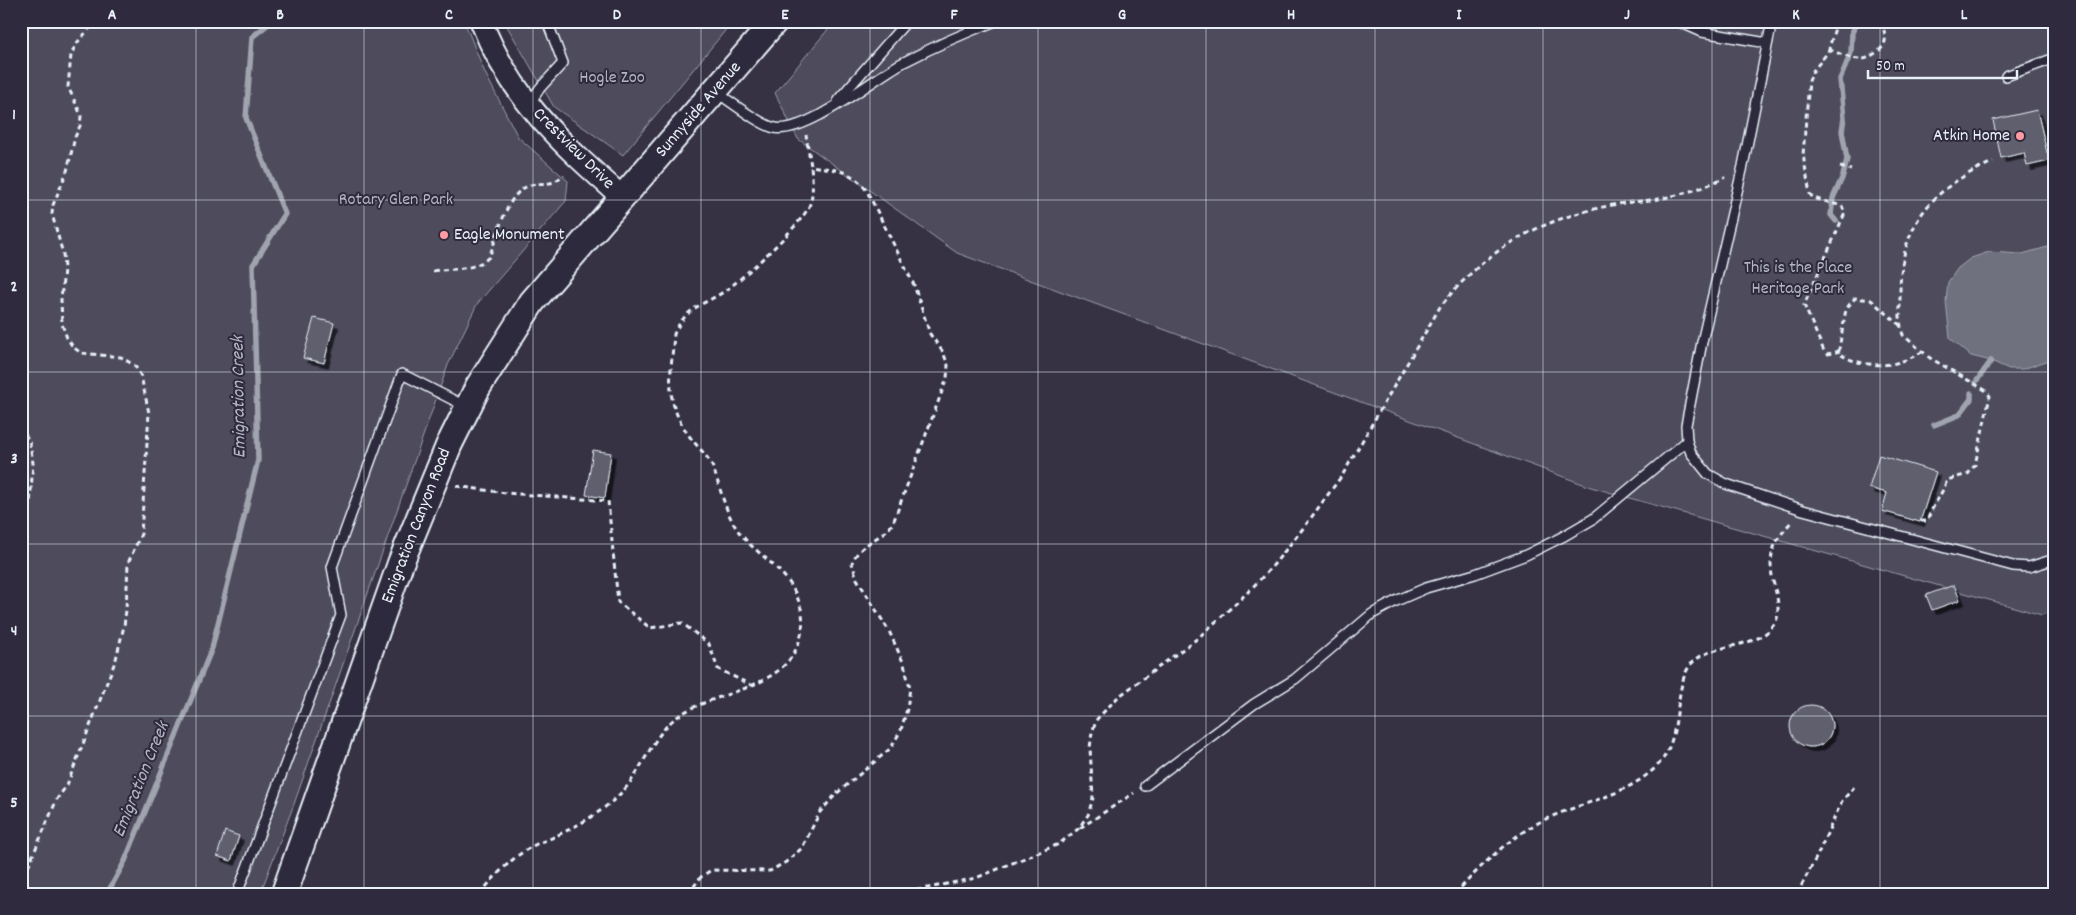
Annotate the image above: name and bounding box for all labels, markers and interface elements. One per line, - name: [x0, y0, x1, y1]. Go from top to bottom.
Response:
- text: A: [108, 4, 117, 27]
- text: B: [276, 4, 284, 27]
- text: C: [445, 4, 453, 27]
- text: D: [613, 4, 622, 27]
- text: E: [781, 4, 789, 27]
- text: F: [950, 4, 958, 27]
- text: G: [1118, 4, 1126, 27]
- text: H: [1287, 4, 1295, 27]
- text: I: [1457, 4, 1463, 27]
- text: J: [1624, 4, 1630, 27]
- text: K: [1792, 4, 1800, 27]
- text: L: [1961, 4, 1968, 27]
- scale bar: [1868, 48, 2017, 80]
- street label: Sunnyside Avenue: [650, 56, 748, 164]
- text: 50 m: [1876, 56, 1905, 78]
- park label: Hogle Zoo: [579, 66, 645, 91]
- street label: Crestview Drive: [526, 102, 620, 196]
- text: 1: [12, 104, 16, 127]
- place label: Atkin Home: [1933, 124, 2010, 149]
- marker: Atkin Home: [2014, 130, 2026, 142]
- park label: Rotary Glen Park: [339, 188, 453, 213]
- place label: Eagle Monument: [454, 223, 565, 248]
- marker: Eagle Monument: [438, 229, 450, 241]
- park label: This is the Place Heritage Park: [1744, 256, 1852, 302]
- text: 2: [11, 276, 18, 299]
- water label: Emigration Creek: [225, 333, 255, 458]
- street label: Emigration Canyon Road: [376, 445, 458, 607]
- text: 3: [10, 448, 18, 471]
- text: 4: [11, 620, 17, 643]
- water label: Emigration Creek: [107, 716, 178, 842]
- text: 5: [10, 792, 18, 815]

